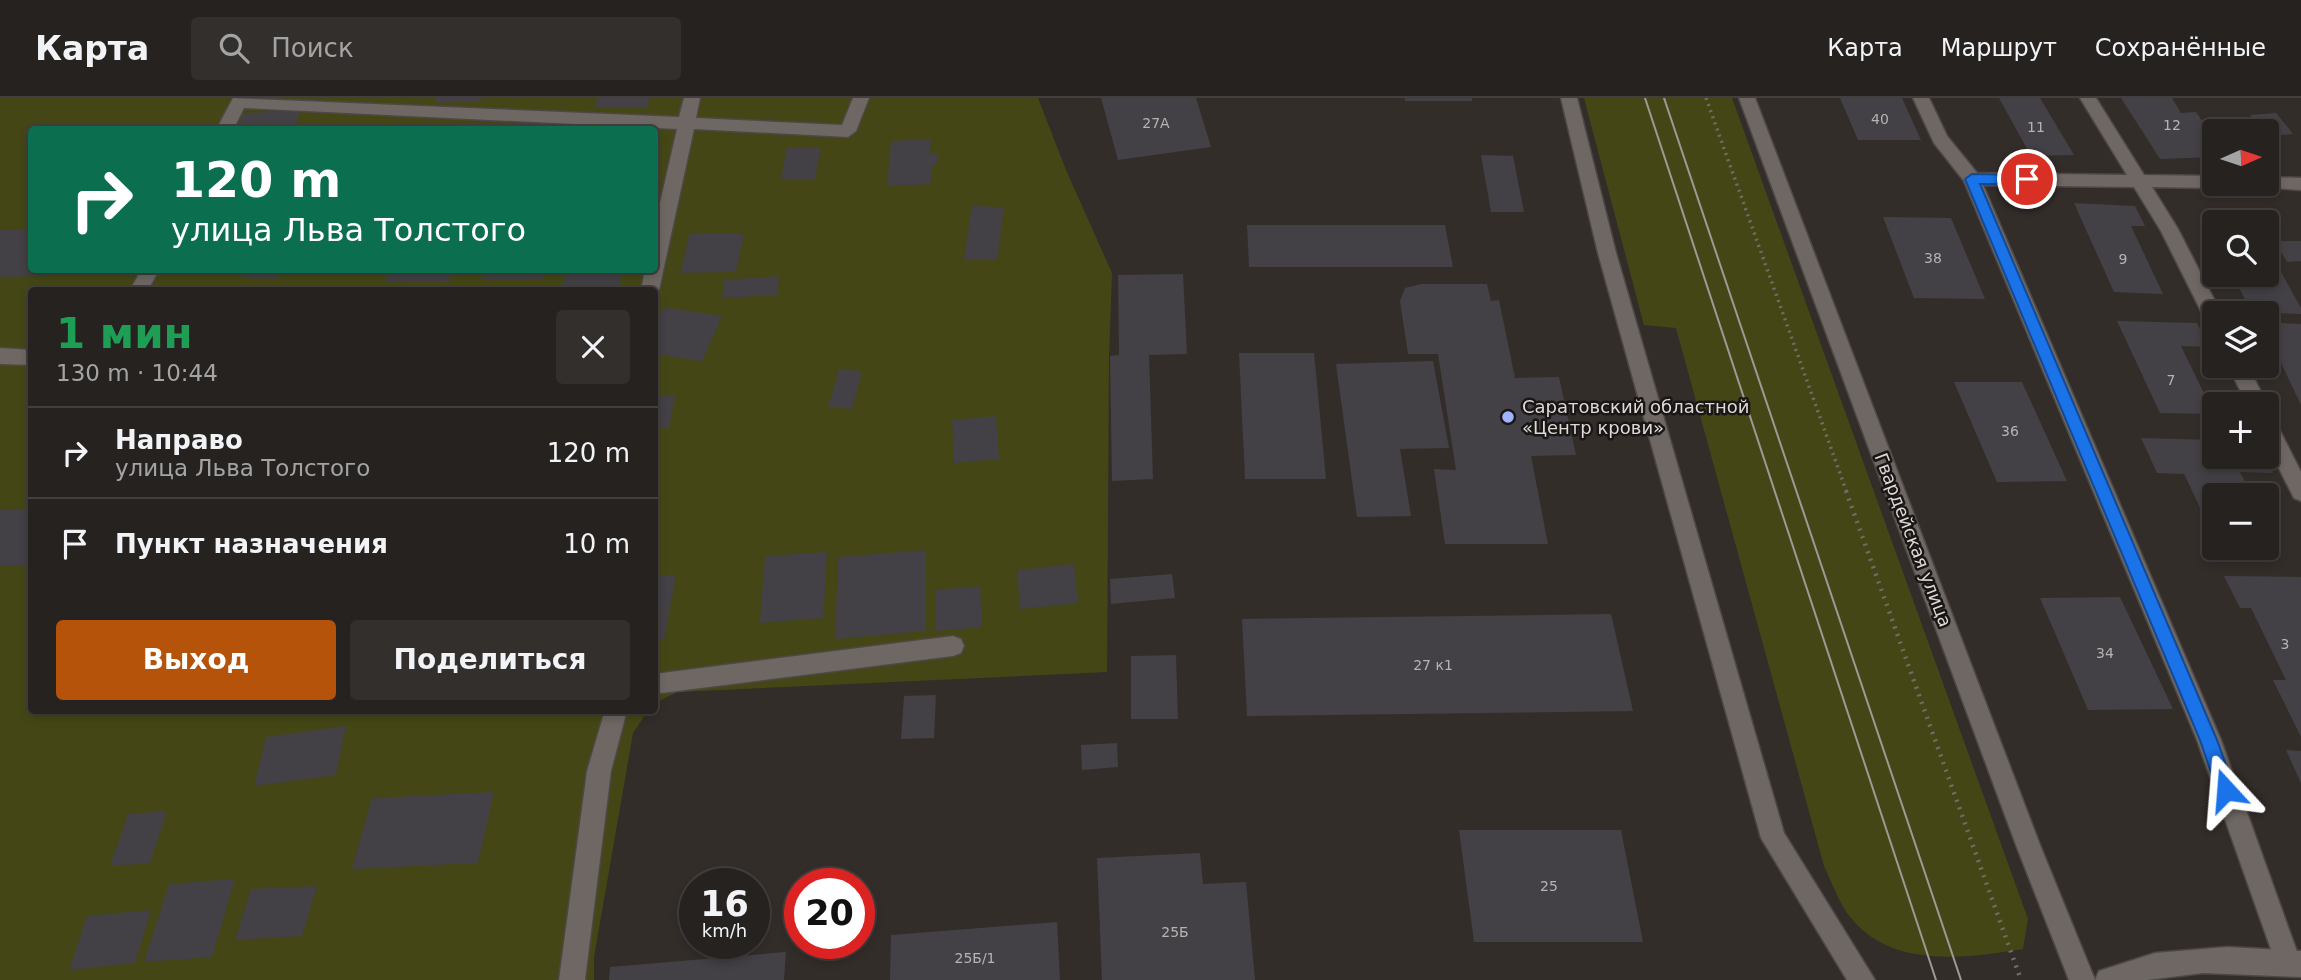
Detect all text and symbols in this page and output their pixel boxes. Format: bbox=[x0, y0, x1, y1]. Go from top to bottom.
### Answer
search box bbox=[191, 17, 681, 80]
text: Карта bbox=[35, 29, 149, 68]
icon: search bbox=[215, 29, 253, 67]
text: Поиск bbox=[271, 33, 354, 63]
text: Карта bbox=[1827, 34, 1903, 62]
text: Маршрут bbox=[1941, 34, 2057, 62]
text: Сохранённые bbox=[2095, 34, 2266, 62]
house number: 40 bbox=[1871, 111, 1889, 127]
house number: 27А bbox=[1142, 115, 1170, 131]
house number: 12 bbox=[2163, 117, 2181, 133]
house number: 11 bbox=[2027, 119, 2045, 135]
north arrow bbox=[2202, 119, 2278, 196]
map controls bbox=[2202, 119, 2279, 560]
pin bbox=[1997, 149, 2057, 209]
text: 120 m bbox=[171, 152, 341, 209]
icon: right bbox=[56, 154, 147, 245]
icon: arrive bbox=[2008, 160, 2046, 198]
button: search bbox=[2202, 210, 2279, 287]
text: улица Льва Толстого bbox=[171, 211, 526, 249]
house number: 38 bbox=[1924, 250, 1942, 266]
house number: 9 bbox=[2119, 251, 2127, 267]
button: layers bbox=[2202, 301, 2279, 378]
text: 1 мин bbox=[56, 309, 193, 358]
button: close bbox=[556, 310, 630, 384]
text: 130 m · 10:44 bbox=[56, 360, 218, 386]
house number: 7 bbox=[2167, 372, 2175, 388]
button: + bbox=[2202, 392, 2279, 469]
place label: Саратовский областной «Центр крови» bbox=[1522, 396, 1750, 438]
marker: Саратовский областной «Центр крови» bbox=[1500, 409, 1516, 425]
house number: 36 bbox=[2001, 423, 2019, 439]
text: Направо bbox=[115, 425, 243, 455]
icon: right bbox=[56, 434, 94, 472]
text: 120 m bbox=[547, 438, 630, 468]
street label: Гвардейская улица bbox=[1871, 450, 1956, 630]
text: улица Льва Толстого bbox=[115, 455, 370, 481]
button: − bbox=[2202, 483, 2279, 560]
icon: arrive bbox=[56, 525, 94, 563]
text: Пункт назначения bbox=[115, 529, 388, 559]
text: 10 m bbox=[563, 529, 630, 559]
button: Выход bbox=[56, 620, 336, 700]
button: Поделиться bbox=[350, 620, 630, 700]
house number: 3 bbox=[2281, 636, 2289, 652]
house number: 34 bbox=[2096, 645, 2114, 661]
house number: 27 к1 bbox=[1413, 657, 1453, 673]
position arrow bbox=[2189, 753, 2263, 827]
speed limit sign: 20 bbox=[784, 868, 875, 959]
house number: 25 bbox=[1540, 878, 1558, 894]
text: 16 bbox=[700, 884, 749, 924]
text: km/h bbox=[702, 920, 747, 941]
house number: 25Б bbox=[1161, 924, 1189, 940]
house number: 25Б/1 bbox=[954, 950, 996, 966]

